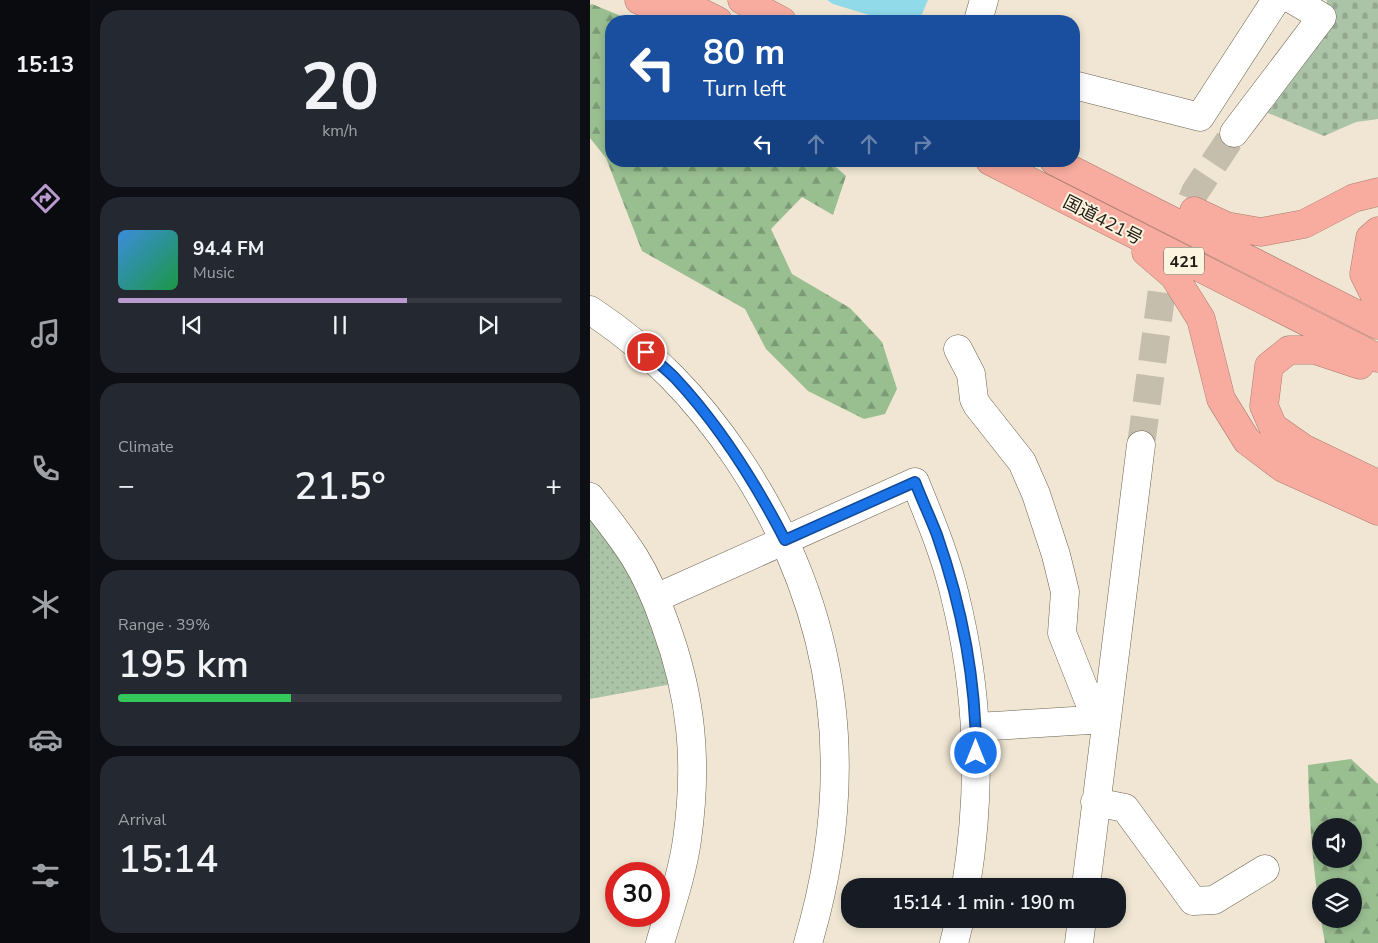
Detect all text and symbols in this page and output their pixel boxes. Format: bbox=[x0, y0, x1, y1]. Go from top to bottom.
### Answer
text: 80 m bbox=[703, 29, 785, 76]
icon: left bbox=[620, 35, 685, 100]
text: 20 bbox=[301, 43, 379, 132]
text: 15:13 bbox=[16, 50, 74, 80]
text: Turn left bbox=[703, 74, 786, 104]
text: km/h bbox=[322, 120, 358, 142]
icon: left bbox=[749, 130, 777, 158]
icon: ahead bbox=[802, 130, 830, 158]
icon: ahead bbox=[855, 130, 883, 158]
icon: right bbox=[908, 130, 936, 158]
icon: directions bbox=[28, 181, 63, 216]
street label: 国道421号 bbox=[1059, 190, 1147, 250]
text: 94.4 FM bbox=[193, 236, 264, 262]
road number: 421 bbox=[1164, 248, 1204, 274]
text: Music bbox=[193, 262, 234, 284]
icon: previous bbox=[178, 311, 206, 339]
icon: pause bbox=[326, 311, 354, 339]
icon: next bbox=[474, 311, 502, 339]
icon: music bbox=[28, 316, 63, 351]
pin bbox=[625, 331, 667, 373]
icon: arrive bbox=[632, 338, 660, 366]
text: Climate bbox=[118, 436, 173, 458]
icon: phone bbox=[28, 451, 63, 486]
text: 21.5° bbox=[294, 461, 386, 512]
text: − bbox=[118, 467, 135, 505]
text: + bbox=[545, 467, 562, 505]
icon: climate bbox=[28, 587, 63, 622]
text: Range · 39% bbox=[118, 614, 210, 636]
text: 195 km bbox=[118, 639, 249, 690]
icon: car bbox=[28, 722, 63, 757]
position arrow bbox=[949, 726, 1001, 778]
text: Arrival bbox=[118, 809, 166, 831]
map controls bbox=[1312, 818, 1362, 928]
button: sound bbox=[1312, 818, 1362, 868]
text: 15:14 bbox=[118, 834, 218, 885]
icon: filters bbox=[28, 858, 63, 893]
speed limit sign: 30 bbox=[605, 862, 670, 927]
button: layers bbox=[1312, 878, 1362, 928]
text: 15:14 · 1 min · 190 m bbox=[892, 890, 1075, 916]

